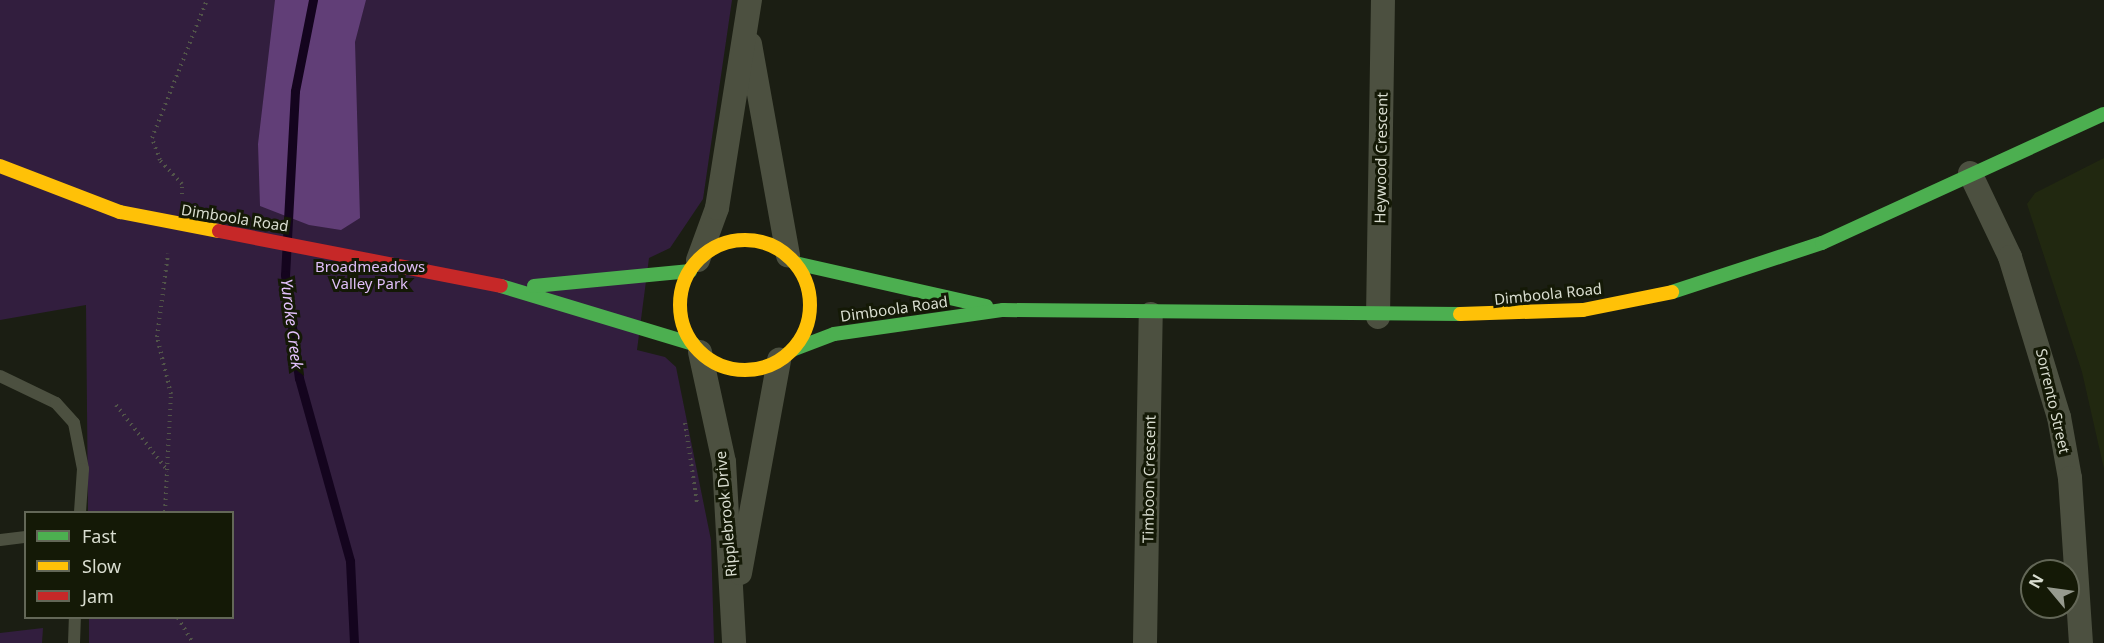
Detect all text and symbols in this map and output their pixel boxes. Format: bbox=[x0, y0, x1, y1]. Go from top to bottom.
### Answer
street label: Heywood Crescent bbox=[1371, 92, 1391, 224]
street label: Dimboola Road bbox=[180, 201, 290, 235]
park label: Broadmeadows Valley Park bbox=[315, 257, 425, 292]
water label: Yuroke Creek bbox=[277, 278, 307, 370]
street label: Dimboola Road bbox=[1493, 279, 1603, 309]
street label: Dimboola Road bbox=[839, 293, 949, 325]
street label: Sorrento Street bbox=[2032, 347, 2074, 455]
street label: Timboon Crescent bbox=[1139, 415, 1159, 543]
street label: Ripplebrook Drive bbox=[712, 450, 740, 578]
legend bbox=[24, 511, 234, 619]
text: Fast bbox=[82, 524, 117, 548]
text: Slow bbox=[82, 554, 121, 578]
north arrow bbox=[2020, 559, 2080, 619]
text: N bbox=[2023, 570, 2049, 592]
text: Jam bbox=[82, 584, 114, 608]

